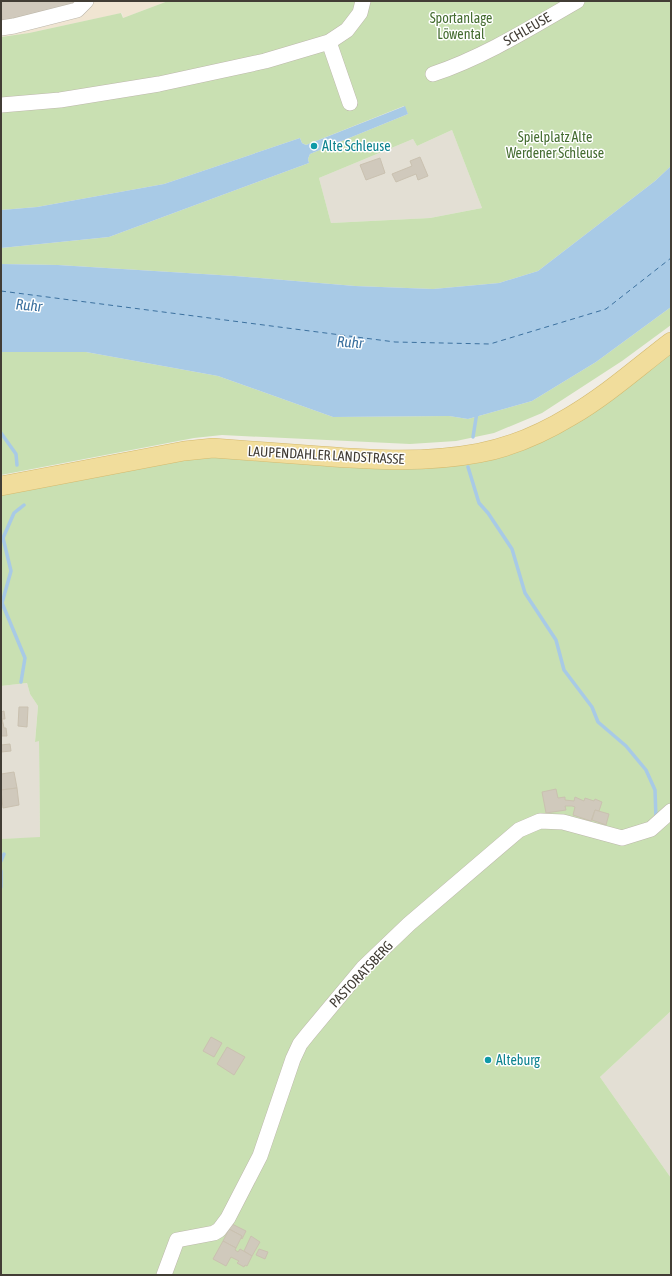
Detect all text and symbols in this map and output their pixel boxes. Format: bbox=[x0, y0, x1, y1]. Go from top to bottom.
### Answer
street label: SCHLEUSE bbox=[501, 9, 553, 49]
park label: Sportanlage Löwental bbox=[430, 10, 492, 42]
park label: Spielplatz Alte Werdener Schleuse bbox=[506, 129, 604, 161]
place label: Alte Schleuse bbox=[322, 138, 391, 154]
marker: Alte Schleuse bbox=[309, 141, 319, 151]
water label: Ruhr bbox=[15, 295, 43, 315]
water label: Ruhr bbox=[336, 333, 364, 351]
street label: LAUPENDAHLER LANDSTRASSE bbox=[247, 443, 405, 467]
street label: PASTORATSBERG bbox=[326, 937, 396, 1011]
place label: Alteburg bbox=[496, 1052, 540, 1068]
marker: Alteburg bbox=[483, 1055, 493, 1065]

